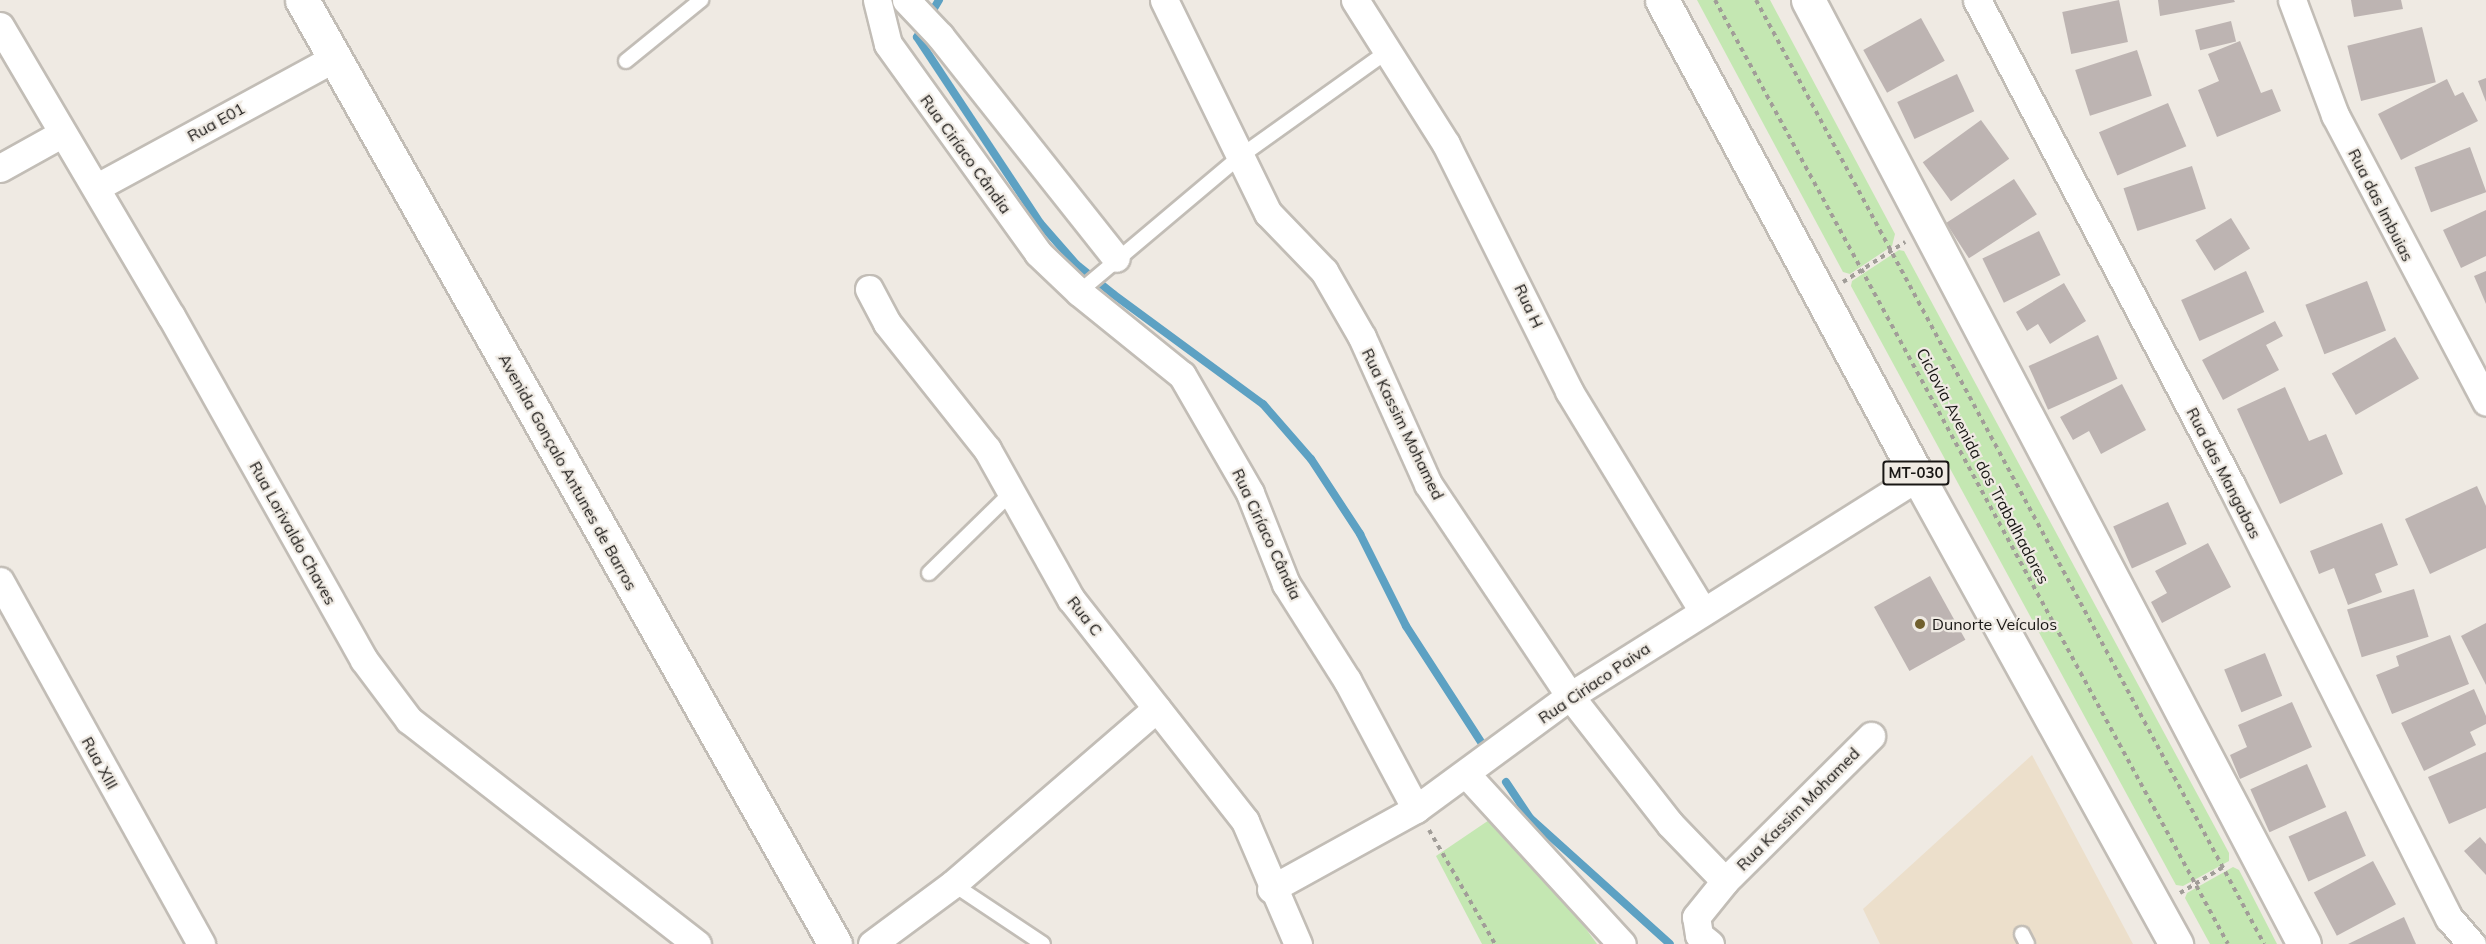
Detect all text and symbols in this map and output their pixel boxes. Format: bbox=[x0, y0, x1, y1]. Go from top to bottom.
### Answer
street label: Rua Ciríaco Cândia bbox=[916, 91, 1016, 217]
street label: Rua E01 bbox=[184, 98, 248, 146]
street label: Rua das Imbuias bbox=[2344, 146, 2418, 264]
street label: Rua H bbox=[1511, 281, 1547, 331]
street label: Rua Kassim Mohamed bbox=[1358, 345, 1448, 503]
street label: Ciclovia Avenida dos Trabalhadores bbox=[1912, 345, 2054, 587]
street label: Avenida Gonçalo Antunes de Barros bbox=[495, 350, 641, 594]
street label: Rua das Mangabas bbox=[2183, 404, 2265, 542]
street label: Rua Lorivaldo Chaves bbox=[246, 458, 340, 608]
road number: MT-030 bbox=[1882, 461, 1950, 485]
street label: Rua Ciríaco Cândia bbox=[1228, 466, 1306, 602]
street label: Rua C bbox=[1064, 592, 1106, 640]
place label: Dunorte Veículos bbox=[1932, 614, 2057, 634]
marker: Dunorte Veículos bbox=[1913, 617, 1927, 631]
street label: Rua Ciriaco Paiva bbox=[1535, 639, 1653, 727]
street label: Rua XIII bbox=[78, 733, 122, 793]
street label: Rua Kassim Mohamed bbox=[1733, 744, 1863, 874]

